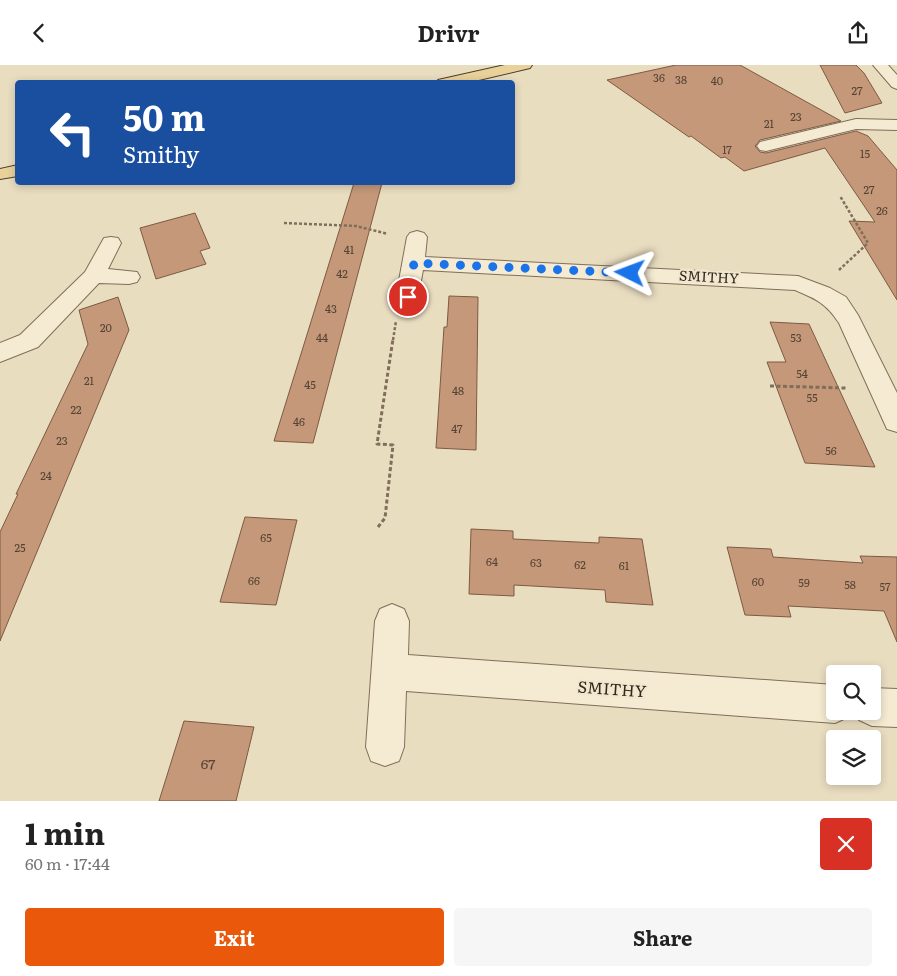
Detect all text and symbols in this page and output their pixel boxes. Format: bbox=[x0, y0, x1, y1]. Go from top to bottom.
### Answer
text: Drivr bbox=[417, 16, 480, 49]
icon: back bbox=[25, 19, 53, 47]
icon: share bbox=[844, 19, 872, 47]
house number: 36 bbox=[653, 69, 665, 85]
house number: 38 bbox=[675, 71, 687, 87]
house number: 40 bbox=[711, 72, 723, 88]
house number: 27 bbox=[851, 82, 863, 98]
text: 50 m bbox=[123, 90, 206, 142]
icon: left bbox=[40, 100, 105, 165]
house number: 23 bbox=[790, 108, 802, 124]
house number: 21 bbox=[764, 115, 775, 131]
text: Smithy bbox=[123, 137, 199, 170]
house number: 17 bbox=[722, 141, 732, 157]
house number: 15 bbox=[860, 145, 870, 161]
house number: 27 bbox=[863, 181, 875, 197]
house number: 26 bbox=[876, 202, 888, 218]
house number: 41 bbox=[344, 241, 355, 257]
position arrow bbox=[603, 246, 655, 298]
street label: SMITHY bbox=[679, 264, 740, 288]
house number: 42 bbox=[336, 265, 348, 281]
pin bbox=[387, 276, 429, 318]
icon: arrive bbox=[394, 283, 422, 311]
house number: 43 bbox=[325, 300, 337, 316]
house number: 20 bbox=[100, 319, 112, 335]
house number: 44 bbox=[316, 329, 328, 345]
house number: 53 bbox=[790, 329, 802, 345]
house number: 54 bbox=[796, 365, 808, 381]
house number: 21 bbox=[84, 372, 95, 388]
house number: 45 bbox=[304, 376, 316, 392]
house number: 48 bbox=[452, 382, 464, 398]
house number: 55 bbox=[806, 389, 818, 405]
house number: 22 bbox=[70, 401, 82, 417]
house number: 46 bbox=[293, 413, 305, 429]
house number: 47 bbox=[451, 420, 463, 436]
house number: 23 bbox=[56, 432, 68, 448]
house number: 56 bbox=[825, 442, 837, 458]
house number: 24 bbox=[40, 467, 52, 483]
house number: 65 bbox=[260, 529, 272, 545]
house number: 25 bbox=[14, 539, 26, 555]
house number: 64 bbox=[486, 553, 498, 569]
house number: 63 bbox=[530, 554, 542, 570]
house number: 62 bbox=[574, 556, 586, 572]
house number: 61 bbox=[619, 557, 630, 573]
house number: 66 bbox=[248, 572, 260, 588]
house number: 60 bbox=[752, 573, 764, 589]
house number: 59 bbox=[798, 574, 810, 590]
house number: 58 bbox=[844, 576, 856, 592]
house number: 57 bbox=[879, 578, 891, 594]
map controls bbox=[826, 665, 881, 785]
button: search bbox=[826, 665, 881, 720]
street label: SMITHY bbox=[577, 674, 648, 702]
button: layers bbox=[826, 730, 881, 785]
house number: 67 bbox=[201, 753, 215, 773]
text: 1 min bbox=[25, 810, 105, 854]
button: close bbox=[820, 818, 872, 870]
text: 60 m · 17:44 bbox=[25, 851, 110, 875]
button: Exit bbox=[25, 908, 444, 966]
button: Share bbox=[454, 908, 872, 966]

